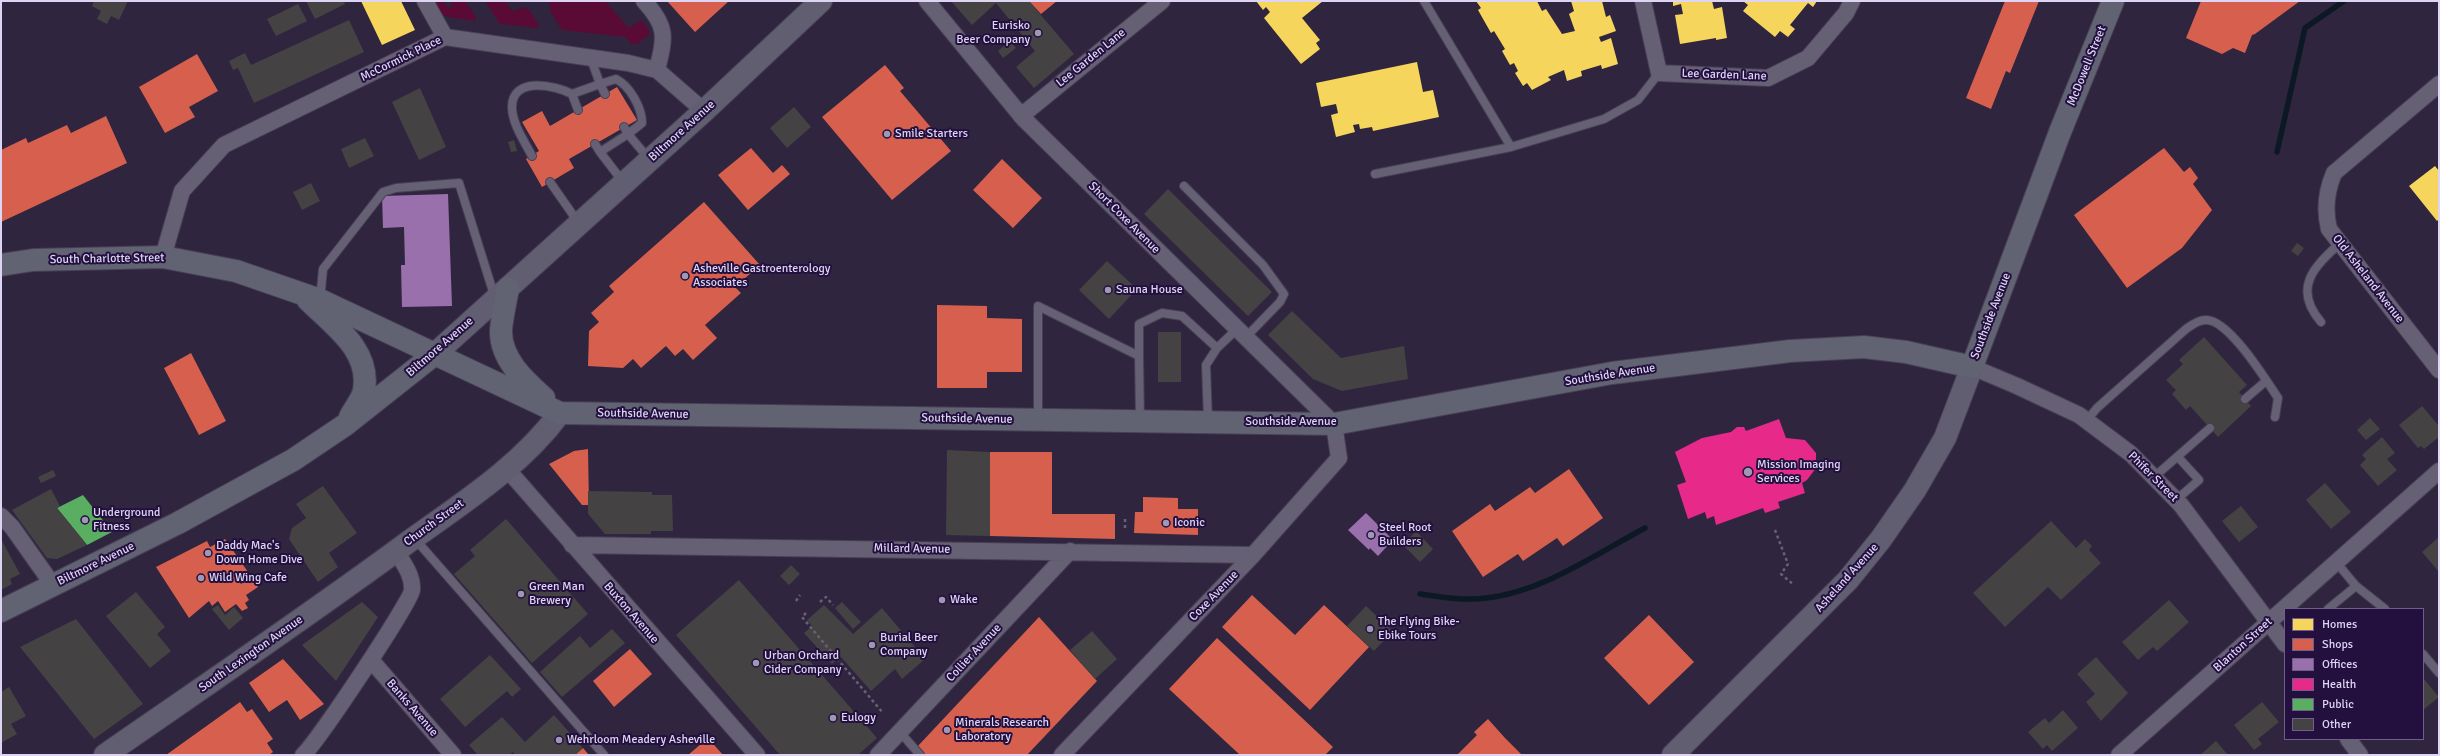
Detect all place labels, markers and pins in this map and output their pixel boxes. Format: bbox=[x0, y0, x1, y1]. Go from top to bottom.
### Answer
place label: Eurisko Beer Company bbox=[956, 19, 1030, 47]
marker: Eurisko Beer Company bbox=[1033, 28, 1043, 38]
place label: Smile Starters bbox=[895, 127, 968, 141]
marker: Smile Starters bbox=[882, 129, 892, 139]
place label: Asheville Gastroenterology Associates bbox=[693, 262, 830, 290]
marker: Asheville Gastroenterology Associates bbox=[680, 271, 690, 281]
place label: Sauna House bbox=[1116, 283, 1183, 297]
marker: Sauna House bbox=[1103, 285, 1113, 295]
place label: Mission Imaging Services bbox=[1757, 458, 1841, 486]
marker: Mission Imaging Services bbox=[1742, 466, 1754, 478]
place label: Underground Fitness bbox=[93, 506, 160, 534]
marker: Underground Fitness bbox=[80, 515, 90, 525]
place label: Iconic bbox=[1174, 516, 1205, 530]
marker: Iconic bbox=[1161, 518, 1171, 528]
place label: Steel Root Builders bbox=[1379, 521, 1432, 549]
marker: Steel Root Builders bbox=[1366, 530, 1376, 540]
place label: Daddy Mac's Down Home Dive bbox=[216, 539, 303, 567]
marker: Daddy Mac's Down Home Dive bbox=[203, 548, 213, 558]
place label: Wild Wing Cafe bbox=[209, 571, 287, 585]
marker: Wild Wing Cafe bbox=[196, 573, 206, 583]
place label: Green Man Brewery bbox=[529, 580, 584, 608]
marker: Green Man Brewery bbox=[516, 589, 526, 599]
place label: Wake bbox=[950, 593, 978, 607]
marker: Wake bbox=[937, 595, 947, 605]
place label: The Flying Bike- Ebike Tours bbox=[1378, 615, 1460, 643]
marker: The Flying Bike- Ebike Tours bbox=[1365, 624, 1375, 634]
place label: Burial Beer Company bbox=[880, 631, 938, 659]
marker: Burial Beer Company bbox=[867, 640, 877, 650]
place label: Urban Orchard Cider Company bbox=[764, 649, 841, 677]
marker: Urban Orchard Cider Company bbox=[751, 658, 761, 668]
place label: Eulogy bbox=[841, 711, 876, 725]
marker: Eulogy bbox=[828, 713, 838, 723]
place label: Minerals Research Laboratory bbox=[955, 716, 1049, 744]
marker: Minerals Research Laboratory bbox=[942, 725, 952, 735]
place label: Wehrloom Meadery Asheville bbox=[567, 733, 715, 747]
marker: Wehrloom Meadery Asheville bbox=[554, 735, 564, 745]

